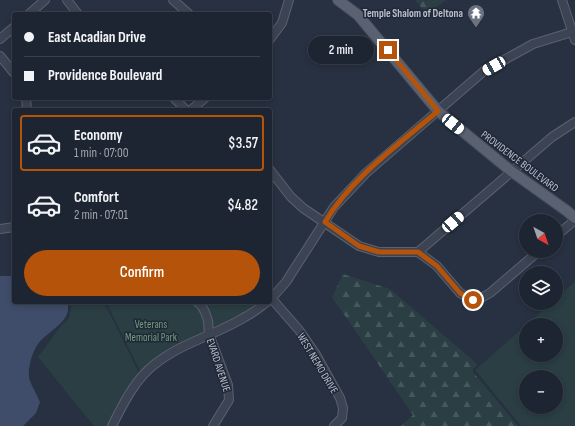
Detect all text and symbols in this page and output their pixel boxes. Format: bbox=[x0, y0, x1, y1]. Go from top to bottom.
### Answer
temple icon: Temple Shalom of Deltona bbox=[466, 3, 486, 28]
place label: Temple Shalom of Deltona bbox=[363, 7, 463, 20]
text: East Acadian Drive bbox=[48, 28, 146, 47]
callout: 2 min bbox=[308, 36, 374, 64]
route end bbox=[379, 41, 397, 59]
text: 2 min bbox=[329, 42, 353, 58]
car bbox=[481, 55, 507, 77]
text: Providence Boulevard bbox=[48, 66, 162, 85]
car bbox=[440, 112, 466, 136]
icon: car bbox=[26, 125, 62, 161]
text: Economy bbox=[74, 126, 123, 145]
street label: PROVIDENCE BOULEVARD bbox=[478, 128, 561, 195]
text: $3.57 bbox=[228, 134, 258, 153]
text: 1 min · 07:00 bbox=[74, 145, 129, 161]
icon: car bbox=[26, 187, 62, 223]
text: Comfort bbox=[74, 188, 119, 207]
text: $4.82 bbox=[227, 196, 258, 215]
text: 2 min · 07:01 bbox=[74, 207, 128, 223]
car bbox=[440, 210, 466, 234]
north arrow bbox=[519, 214, 563, 258]
map controls bbox=[519, 214, 563, 414]
button: Confirm bbox=[24, 250, 260, 296]
button: layers bbox=[519, 266, 563, 310]
route start bbox=[464, 291, 482, 309]
park label: Veterans Memorial Park bbox=[125, 318, 178, 344]
button: + bbox=[519, 318, 563, 362]
street label: WEST NEMO DRIVE bbox=[294, 331, 341, 396]
street label: EVARD AVENUE bbox=[204, 337, 233, 394]
button: − bbox=[519, 370, 563, 414]

